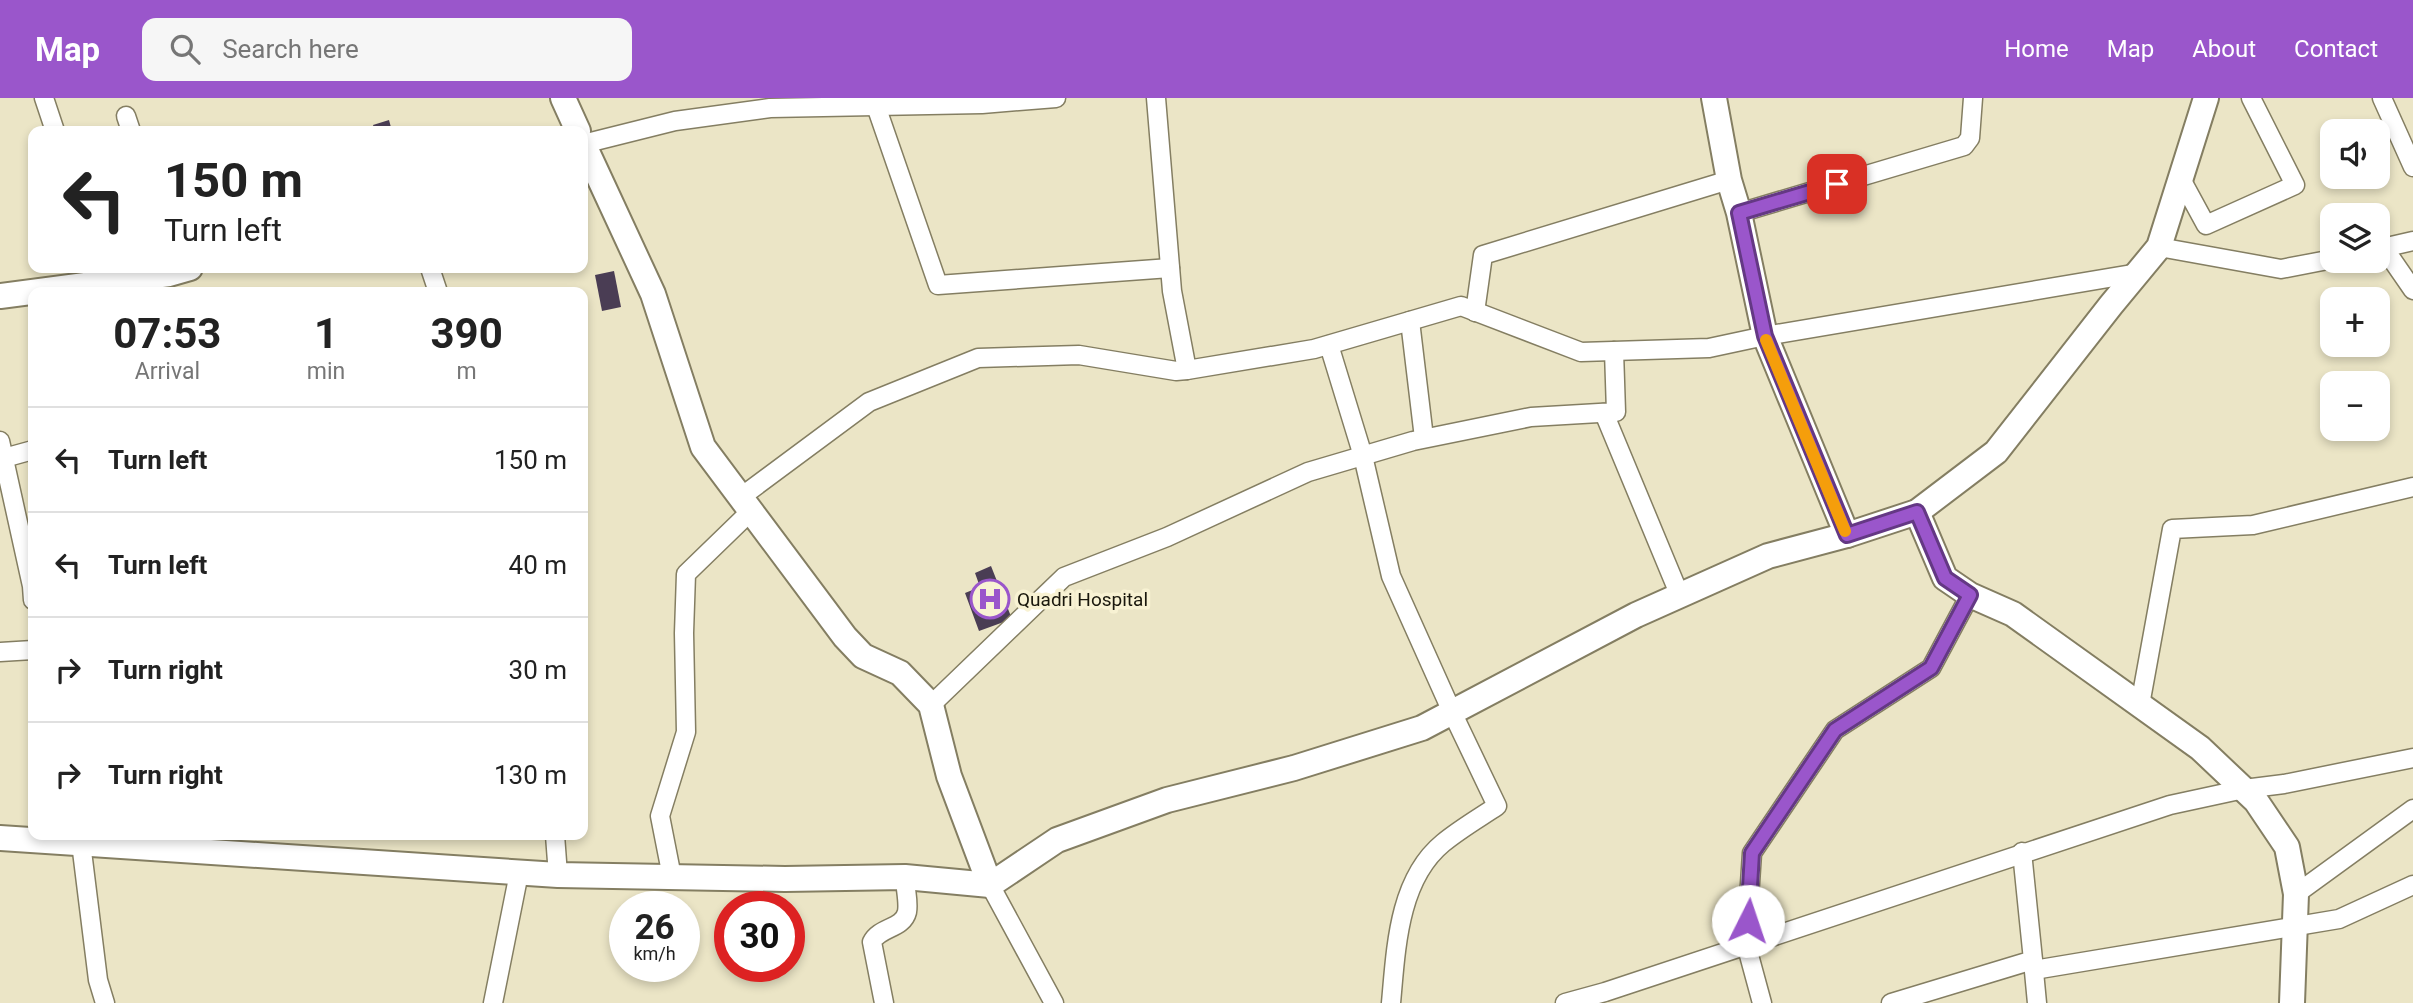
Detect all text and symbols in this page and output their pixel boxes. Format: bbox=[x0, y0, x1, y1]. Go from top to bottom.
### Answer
search box bbox=[142, 18, 632, 81]
text: Map bbox=[35, 30, 100, 69]
icon: search bbox=[166, 30, 204, 68]
text: Search here bbox=[222, 34, 359, 64]
text: Home bbox=[2004, 35, 2069, 63]
text: Map bbox=[2107, 35, 2154, 63]
text: About bbox=[2192, 35, 2256, 63]
text: Contact bbox=[2294, 35, 2378, 63]
map controls bbox=[2320, 119, 2390, 441]
button: sound bbox=[2320, 119, 2390, 189]
text: 150 m bbox=[164, 152, 303, 209]
icon: left bbox=[49, 154, 140, 245]
pin bbox=[1807, 154, 1867, 214]
icon: arrive bbox=[1818, 165, 1856, 203]
button: layers bbox=[2320, 203, 2390, 273]
text: Turn left bbox=[164, 211, 282, 249]
button: + bbox=[2320, 287, 2390, 357]
text: 07:53 bbox=[113, 309, 221, 358]
text: 1 bbox=[314, 309, 338, 358]
text: 390 bbox=[430, 309, 503, 358]
text: Arrival bbox=[135, 358, 200, 385]
text: min bbox=[307, 358, 345, 385]
text: m bbox=[457, 358, 477, 385]
button: − bbox=[2320, 371, 2390, 441]
icon: left bbox=[49, 441, 87, 479]
text: Turn left bbox=[108, 445, 207, 475]
text: 150 m bbox=[494, 445, 567, 475]
icon: left bbox=[49, 546, 87, 584]
text: Turn left bbox=[108, 550, 207, 580]
text: 40 m bbox=[509, 550, 567, 580]
hospital icon: Quadri Hospital bbox=[969, 578, 1011, 620]
place label: Quadri Hospital bbox=[1017, 588, 1148, 611]
icon: right bbox=[49, 651, 87, 689]
text: Turn right bbox=[108, 655, 223, 685]
text: 30 m bbox=[509, 655, 567, 685]
icon: right bbox=[49, 756, 87, 794]
text: Turn right bbox=[108, 760, 223, 790]
text: 130 m bbox=[494, 760, 567, 790]
position arrow bbox=[1711, 884, 1785, 958]
speed limit sign: 30 bbox=[714, 891, 805, 982]
text: 26 bbox=[634, 907, 675, 948]
text: km/h bbox=[633, 943, 676, 964]

